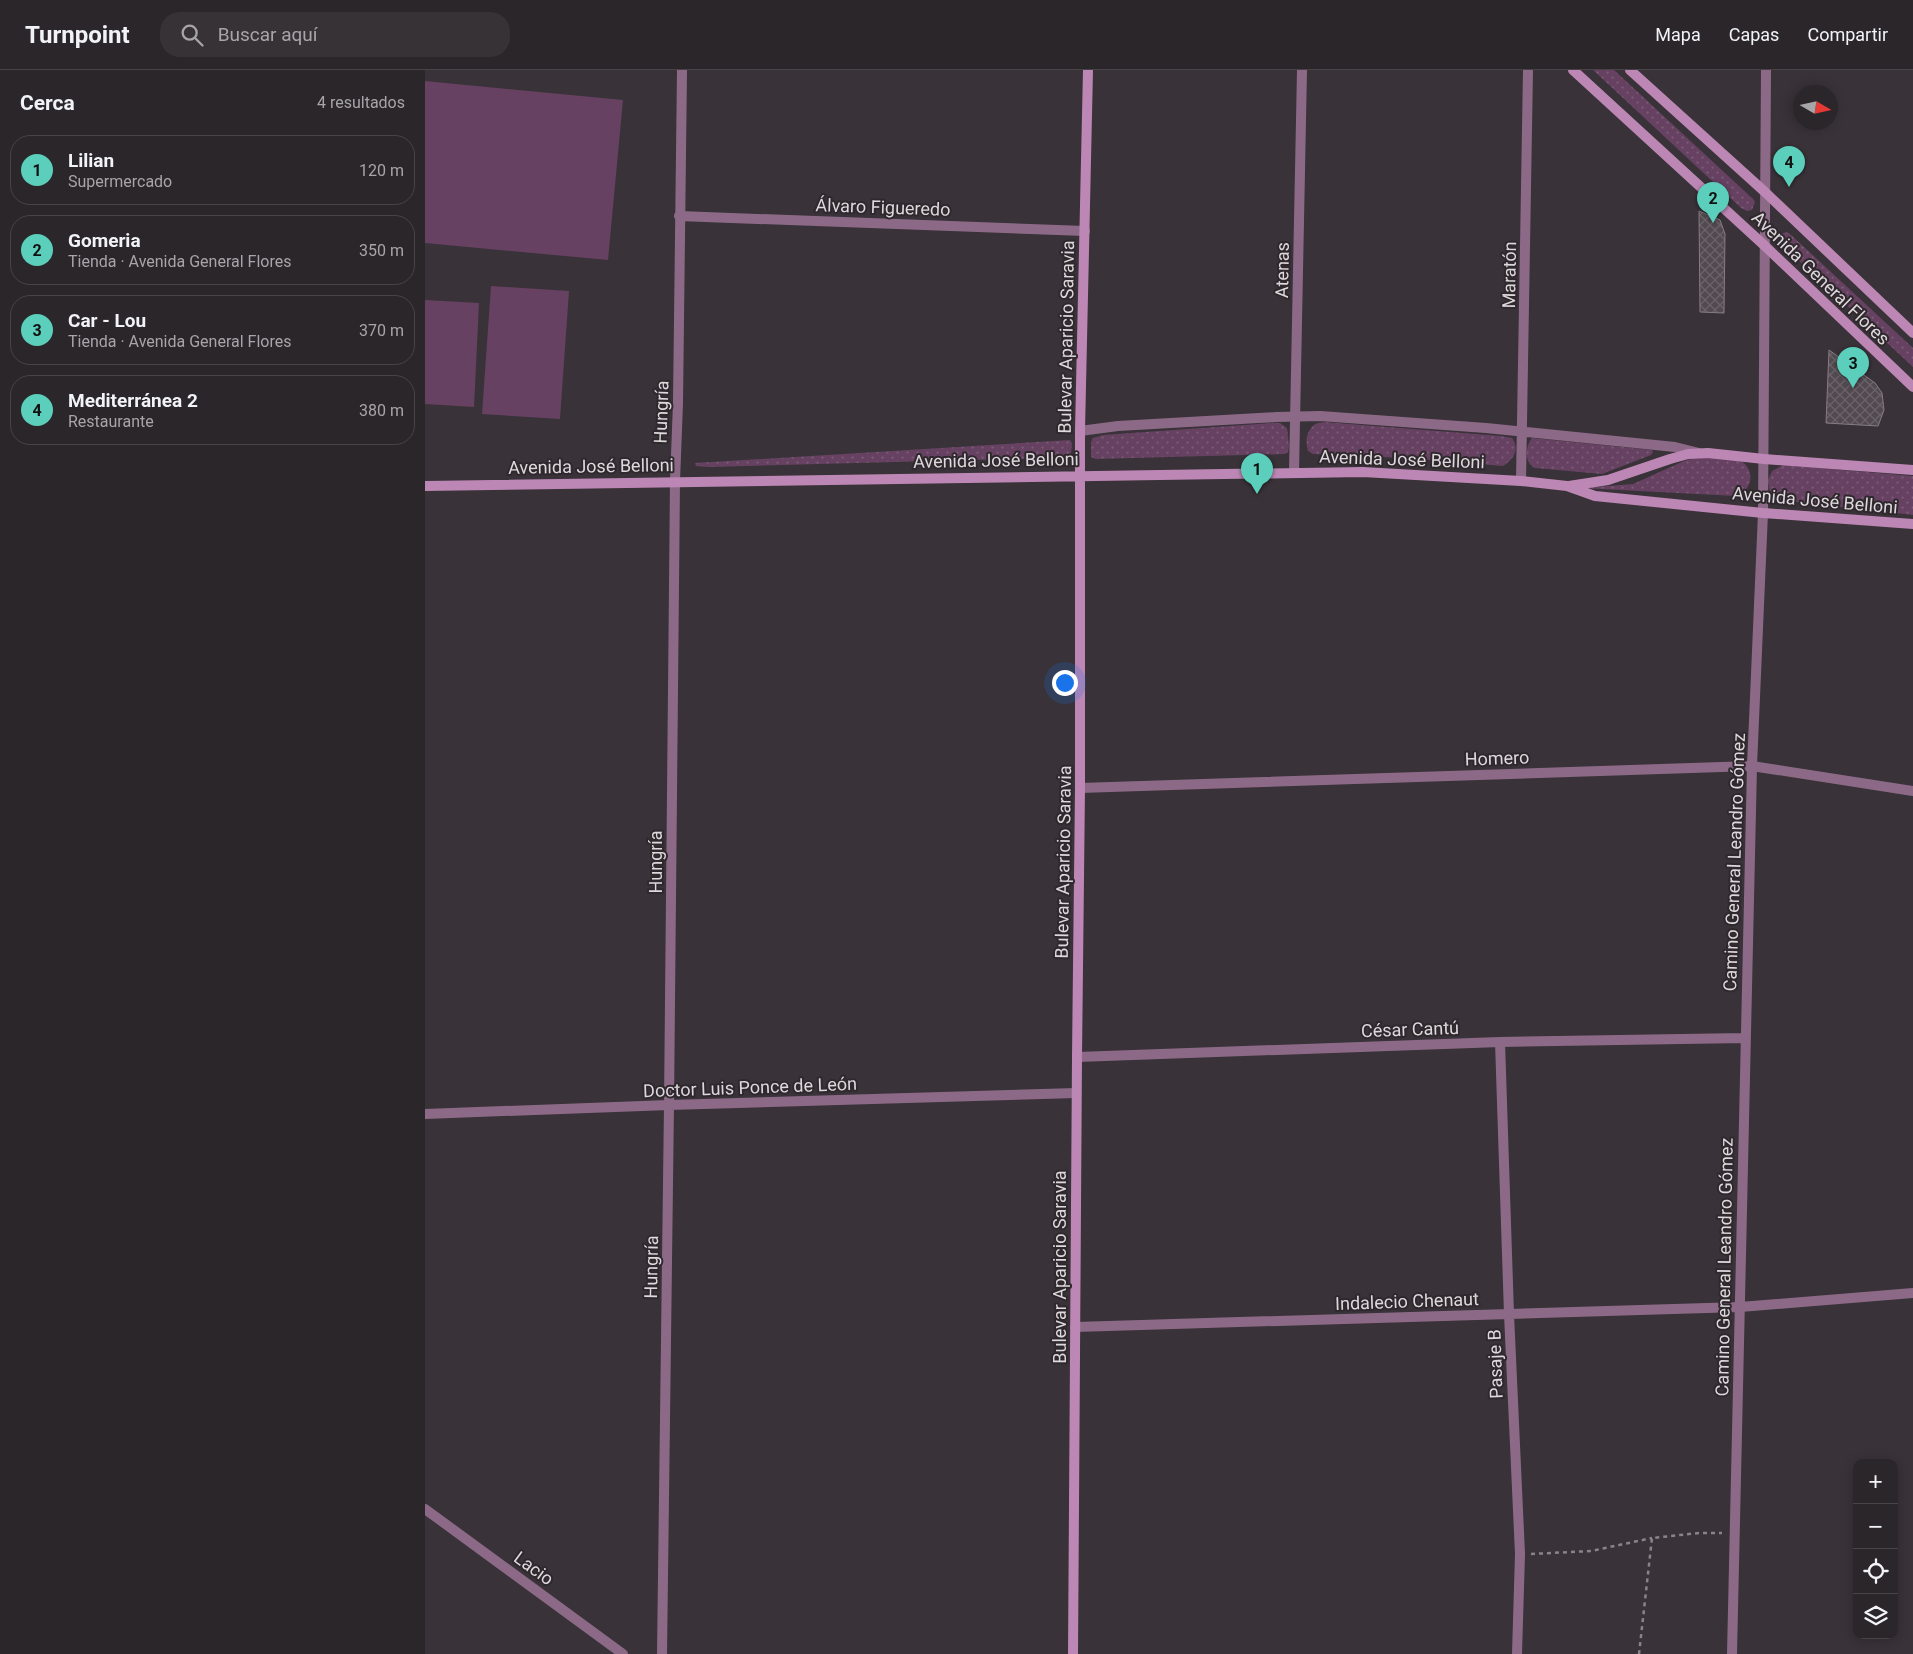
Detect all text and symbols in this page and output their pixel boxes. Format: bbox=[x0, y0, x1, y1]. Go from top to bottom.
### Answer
search box bbox=[160, 12, 510, 57]
text: Turnpoint bbox=[25, 21, 130, 49]
icon: search bbox=[178, 21, 206, 49]
text: Buscar aquí bbox=[218, 23, 318, 46]
text: Mapa bbox=[1655, 24, 1701, 45]
text: Capas bbox=[1729, 24, 1779, 45]
text: Compartir bbox=[1807, 24, 1888, 45]
north arrow bbox=[1793, 85, 1838, 130]
text: Cerca bbox=[20, 91, 75, 115]
text: 4 resultados bbox=[317, 93, 405, 112]
pin: 4 bbox=[1773, 146, 1805, 187]
text: Lilian bbox=[68, 149, 114, 172]
text: 1 bbox=[32, 161, 42, 180]
text: 120 m bbox=[359, 161, 404, 180]
text: Supermercado bbox=[68, 172, 172, 191]
pin: 2 bbox=[1697, 182, 1729, 223]
street label: Álvaro Figueredo bbox=[815, 194, 951, 220]
street label: Avenida General Flores bbox=[1748, 207, 1894, 349]
text: Gomeria bbox=[68, 229, 141, 252]
street label: Bulevar Aparicio Saravia bbox=[1054, 240, 1078, 434]
text: 2 bbox=[32, 241, 42, 260]
text: 350 m bbox=[359, 241, 404, 260]
street label: Maratón bbox=[1498, 241, 1520, 309]
street label: Atenas bbox=[1271, 242, 1293, 298]
text: Tienda · Avenida General Flores bbox=[68, 252, 291, 271]
text: Car - Lou bbox=[68, 309, 146, 332]
text: 3 bbox=[32, 321, 42, 340]
text: 370 m bbox=[359, 321, 404, 340]
text: Tienda · Avenida General Flores bbox=[68, 332, 291, 351]
pin: 3 bbox=[1837, 347, 1869, 388]
street label: Hungría bbox=[649, 380, 673, 444]
text: Mediterránea 2 bbox=[68, 389, 198, 412]
text: 4 bbox=[32, 401, 42, 420]
text: 380 m bbox=[359, 401, 404, 420]
text: Restaurante bbox=[68, 412, 154, 431]
street label: Avenida José Belloni bbox=[1319, 446, 1485, 472]
street label: Avenida José Belloni bbox=[913, 448, 1079, 472]
pin: 1 bbox=[1241, 453, 1273, 494]
street label: Avenida José Belloni bbox=[508, 454, 674, 478]
street label: Avenida José Belloni bbox=[1732, 482, 1898, 518]
your location bbox=[1052, 670, 1078, 696]
street label: Camino General Leandro Gómez bbox=[1719, 732, 1749, 992]
street label: Homero bbox=[1464, 746, 1530, 770]
street label: Bulevar Aparicio Saravia bbox=[1051, 765, 1075, 959]
street label: Hungría bbox=[645, 830, 666, 894]
street label: César Cantú bbox=[1361, 1017, 1459, 1041]
street label: Doctor Luis Ponce de León bbox=[643, 1073, 857, 1101]
street label: Camino General Leandro Gómez bbox=[1711, 1137, 1737, 1396]
street label: Bulevar Aparicio Saravia bbox=[1049, 1170, 1070, 1364]
street label: Hungría bbox=[640, 1235, 662, 1299]
street label: Indalecio Chenaut bbox=[1335, 1288, 1479, 1314]
street label: Pasaje B bbox=[1483, 1329, 1507, 1399]
map controls bbox=[1853, 1459, 1898, 1639]
button: + bbox=[1853, 1459, 1898, 1504]
button: − bbox=[1853, 1504, 1898, 1549]
street label: Lacio bbox=[510, 1547, 558, 1589]
button: locate bbox=[1853, 1549, 1898, 1594]
button: layers bbox=[1853, 1594, 1898, 1639]

